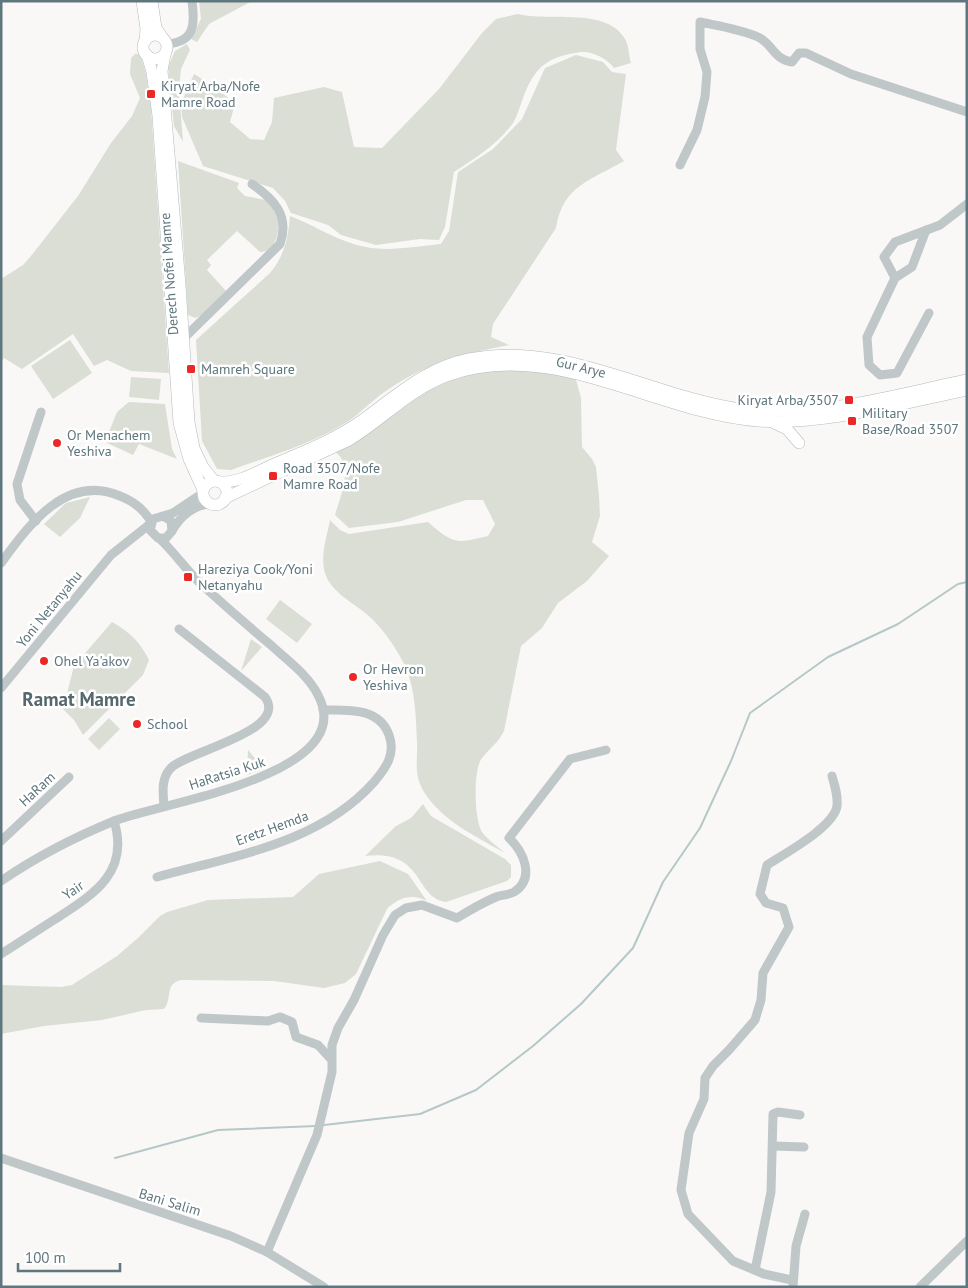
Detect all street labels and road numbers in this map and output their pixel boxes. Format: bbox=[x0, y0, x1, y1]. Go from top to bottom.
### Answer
street label: Derech Nofei Mamre bbox=[156, 212, 182, 336]
street label: Gur Arye bbox=[554, 352, 608, 382]
street label: Yoni Netanyahu bbox=[12, 567, 86, 651]
street label: HaRatsia Kuk bbox=[187, 752, 268, 794]
street label: HaRam bbox=[15, 768, 59, 810]
street label: Eretz Hemda bbox=[233, 807, 311, 849]
street label: Yair bbox=[59, 876, 87, 904]
street label: Bani Salim bbox=[137, 1184, 203, 1220]

